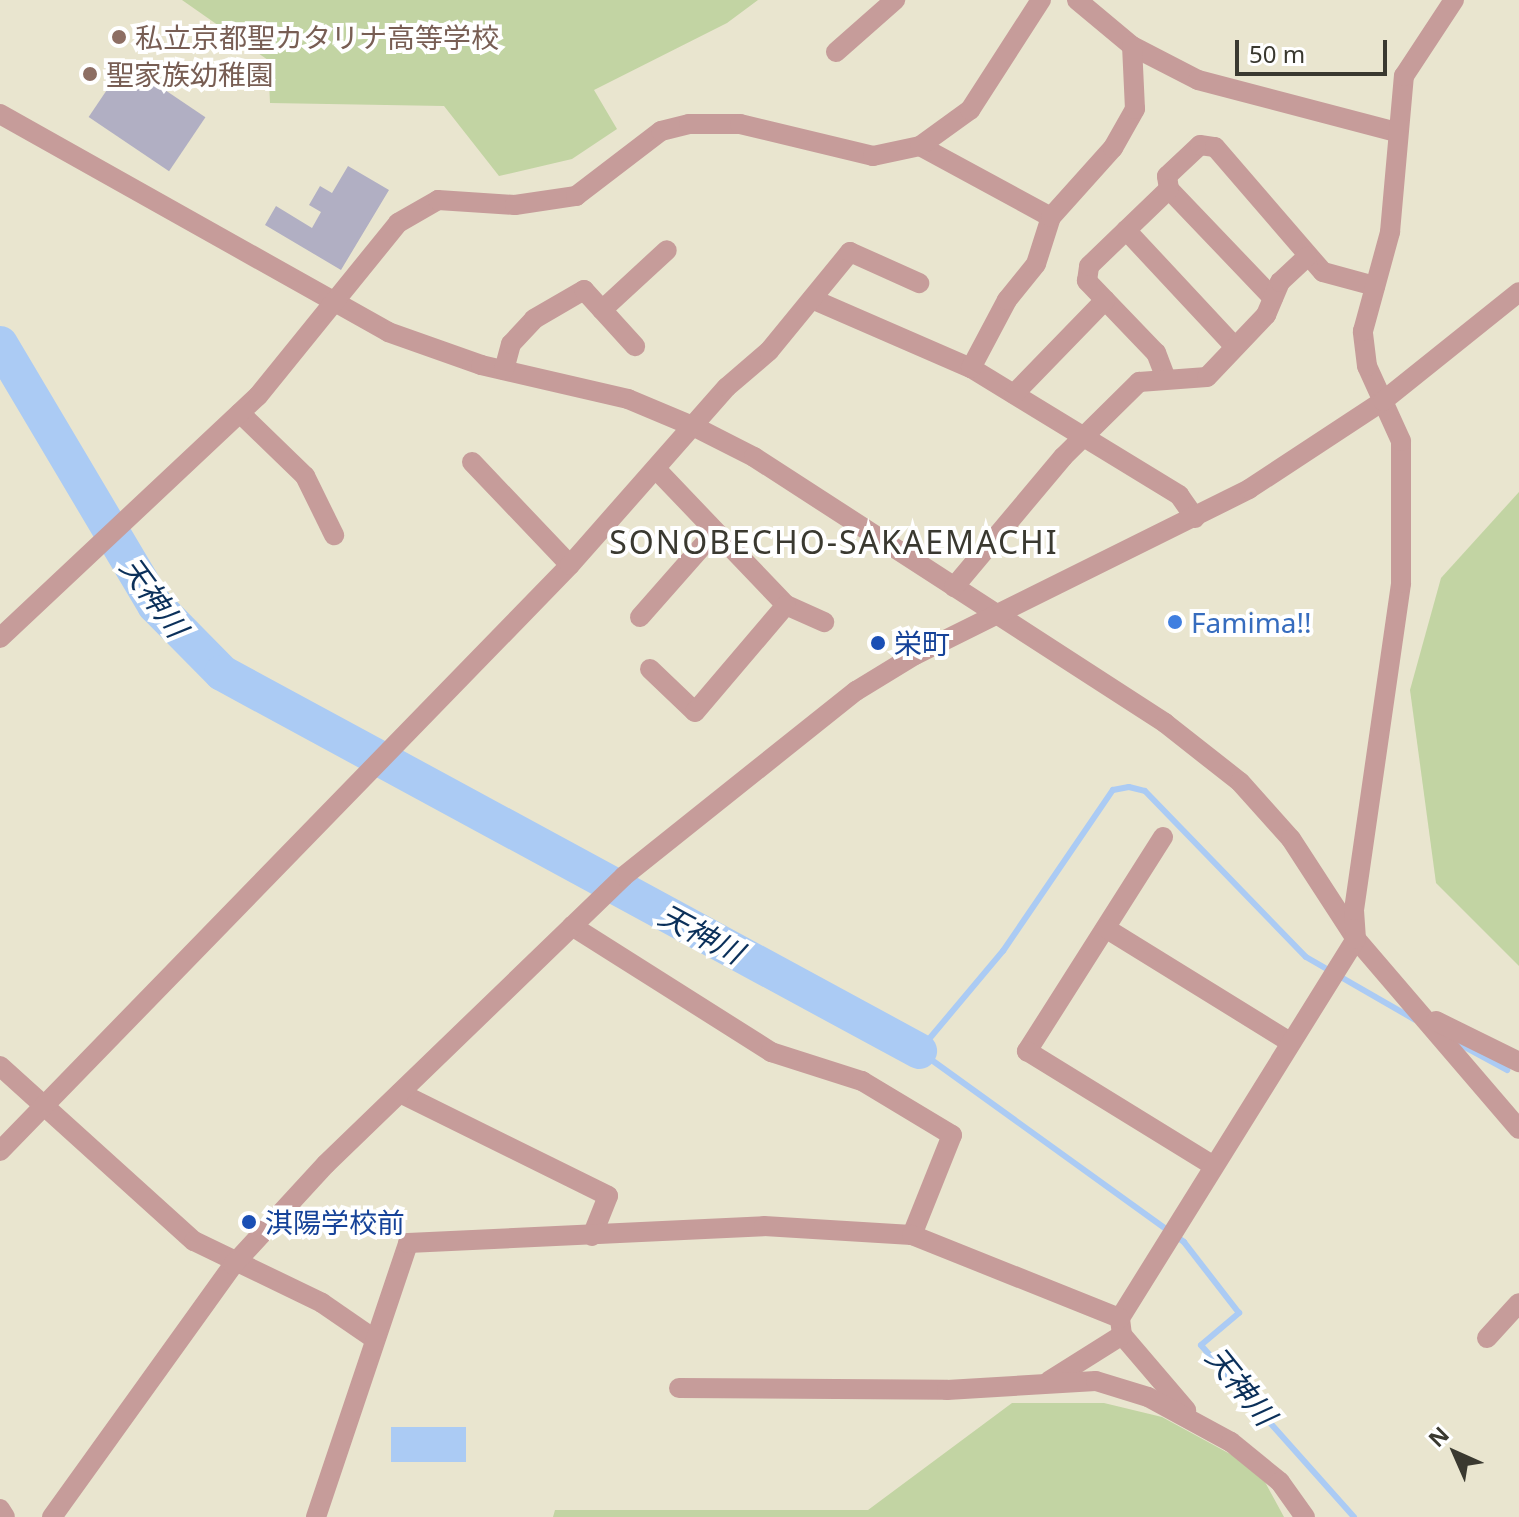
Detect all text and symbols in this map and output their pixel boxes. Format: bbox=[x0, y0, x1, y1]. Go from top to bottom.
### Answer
place label: 私立京都聖カタリナ高等学校 bbox=[135, 20, 499, 54]
scale bar bbox=[1239, 24, 1391, 74]
marker: 私立京都聖カタリナ高等学校 bbox=[110, 28, 128, 46]
text: 50 m bbox=[1249, 37, 1305, 70]
place label: 聖家族幼稚園 bbox=[106, 57, 274, 91]
marker: 聖家族幼稚園 bbox=[81, 65, 99, 83]
district label: SONOBECHO-SAKAEMACHI bbox=[609, 523, 1059, 561]
water label: 天神川 bbox=[113, 550, 195, 644]
place label: Famima!! bbox=[1191, 605, 1312, 639]
marker: Famima!! bbox=[1166, 613, 1184, 631]
place label: 栄町 bbox=[894, 626, 950, 660]
marker: 栄町 bbox=[869, 634, 887, 652]
water label: 天神川 bbox=[653, 897, 749, 971]
place label: 淇陽学校前 bbox=[265, 1205, 405, 1239]
marker: 淇陽学校前 bbox=[240, 1213, 258, 1231]
water label: 天神川 bbox=[1199, 1340, 1283, 1432]
north arrow bbox=[1415, 1413, 1495, 1493]
text: N bbox=[1421, 1419, 1455, 1453]

